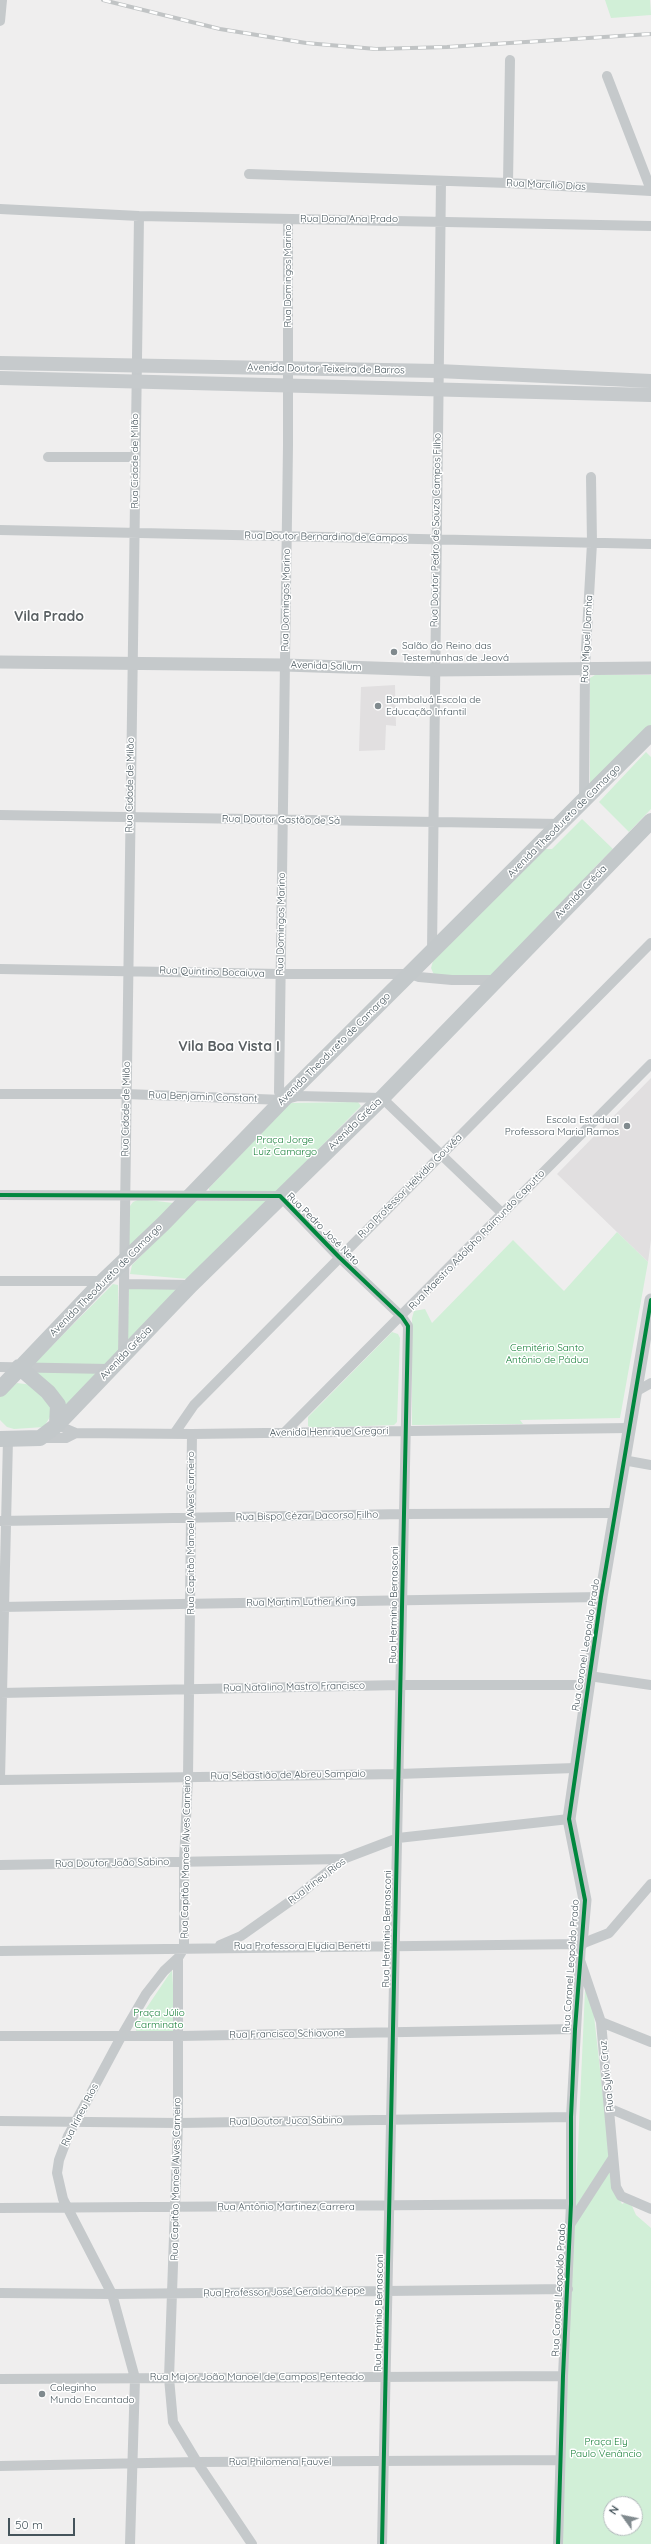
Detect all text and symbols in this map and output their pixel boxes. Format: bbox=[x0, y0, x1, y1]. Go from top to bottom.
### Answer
street label: Rua Marcílio Dias bbox=[506, 177, 586, 193]
street label: Rua Dona Ana Prado bbox=[300, 213, 398, 225]
street label: Rua Domingos Marino bbox=[282, 224, 294, 328]
street label: Avenida Doutor Teixeira de Barros bbox=[247, 362, 405, 376]
street label: Rua Cidade de Milão bbox=[129, 413, 141, 509]
street label: Rua Doutor Pedro de Souza Campos Filho bbox=[428, 433, 444, 627]
street label: Rua Doutor Bernardino de Campos bbox=[244, 530, 408, 544]
street label: Rua Domingos Marino bbox=[279, 548, 293, 652]
street label: Rua Miguel Damha bbox=[579, 595, 595, 683]
district label: Vila Prado bbox=[14, 609, 84, 625]
place label: Salão do Reino das Testemunhas de Jeová bbox=[402, 640, 509, 664]
marker: Salão do Reino das Testemunhas de Jeová bbox=[389, 647, 399, 657]
street label: Avenida Sallum bbox=[290, 659, 362, 673]
place label: Bambaluá Escola de Educação Infantil bbox=[386, 694, 481, 718]
marker: Bambaluá Escola de Educação Infantil bbox=[373, 701, 383, 711]
street label: Rua Cidade de Milão bbox=[123, 737, 137, 833]
street label: Avenida Theodureto de Camargo bbox=[505, 762, 623, 880]
street label: Rua Doutor Gastão de Sá bbox=[222, 813, 340, 827]
street label: Avenida Grécia bbox=[553, 863, 609, 921]
street label: Rua Domingos Marino bbox=[274, 872, 288, 976]
street label: Rua Quintino Bocaiuva bbox=[159, 964, 265, 980]
street label: Avenida Theodureto de Camargo bbox=[275, 990, 393, 1108]
district label: Vila Boa Vista I bbox=[178, 1039, 280, 1055]
street label: Rua Cidade de Milão bbox=[119, 1061, 133, 1157]
street label: Rua Benjamin Constant bbox=[148, 1089, 258, 1105]
street label: Avenida Grécia bbox=[326, 1096, 384, 1152]
place label: Escola Estadual Professora Maria Ramos bbox=[505, 1114, 619, 1138]
marker: Escola Estadual Professora Maria Ramos bbox=[622, 1121, 632, 1131]
street label: Rua Professor Helvidio Gouvêa bbox=[355, 1131, 465, 1241]
park label: Praça Jorge Luiz Camargo bbox=[253, 1134, 317, 1158]
street label: Rua Maestro Adolpho Raimundo Caputto bbox=[407, 1167, 547, 1313]
street label: Rua Pedro José Neto bbox=[284, 1190, 362, 1268]
street label: Avenida Theodureto de Camargo bbox=[47, 1221, 165, 1339]
street label: Avenida Grécia bbox=[98, 1324, 154, 1382]
park label: Cemitério Santo Antônio de Pádua bbox=[506, 1342, 588, 1366]
street label: Avenida Henrique Gregori bbox=[269, 1425, 389, 1439]
street label: Rua Capitão Manoel Alves Carneiro bbox=[185, 1451, 197, 1615]
street label: Rua Bispo Cézar Dacorso Filho bbox=[236, 1509, 378, 1523]
street label: Rua Herminio Bernasconi bbox=[387, 1546, 401, 1664]
street label: Rua Coronel Leopoldo Prado bbox=[570, 1578, 602, 1712]
street label: Rua Martim Luther King bbox=[246, 1595, 356, 1609]
street label: Rua Natalino Mastro Francisco bbox=[223, 1680, 365, 1694]
street label: Rua Sebastião de Abreu Sampaio bbox=[210, 1768, 366, 1782]
street label: Rua Capitão Manoel Alves Carneiro bbox=[179, 1775, 193, 1939]
street label: Rua Irineu Rios bbox=[286, 1855, 348, 1907]
street label: Rua Doutor João Sabino bbox=[55, 1856, 169, 1870]
street label: Rua Herminio Bernasconi bbox=[380, 1870, 394, 1988]
street label: Rua Coronel Leopoldo Prado bbox=[560, 1899, 582, 2033]
street label: Rua Professora Elydia Benetti bbox=[234, 1940, 370, 1952]
park label: Praça Júlio Carminato bbox=[133, 2007, 185, 2030]
street label: Rua Francisco Schiavone bbox=[229, 2027, 345, 2041]
street label: Rua Sylvio Cruz bbox=[597, 2040, 617, 2112]
street label: Rua Irineu Rios bbox=[59, 2082, 101, 2148]
street label: Rua Capitão Manoel Alves Carneiro bbox=[169, 2097, 183, 2261]
street label: Rua Doutor Juca Sabino bbox=[229, 2114, 343, 2128]
street label: Rua Antônio Martinez Carrera bbox=[217, 2201, 355, 2213]
street label: Rua Coronel Leopoldo Prado bbox=[550, 2223, 568, 2357]
street label: Rua Herminio Bernasconi bbox=[372, 2254, 386, 2372]
street label: Rua Professor José Geraldo Keppe bbox=[203, 2285, 365, 2299]
street label: Rua Major João Manoel de Campos Penteado bbox=[150, 2371, 364, 2383]
place label: Coleginho Mundo Encantado bbox=[50, 2382, 135, 2406]
marker: Coleginho Mundo Encantado bbox=[37, 2389, 47, 2399]
park label: Praça Ely Paulo Venâncio bbox=[570, 2436, 642, 2460]
street label: Rua Philomena Fauvel bbox=[229, 2456, 331, 2468]
north arrow bbox=[603, 2496, 643, 2536]
text: N bbox=[606, 2503, 622, 2517]
scale bar bbox=[10, 2510, 77, 2536]
text: 50 m bbox=[15, 2517, 43, 2532]

